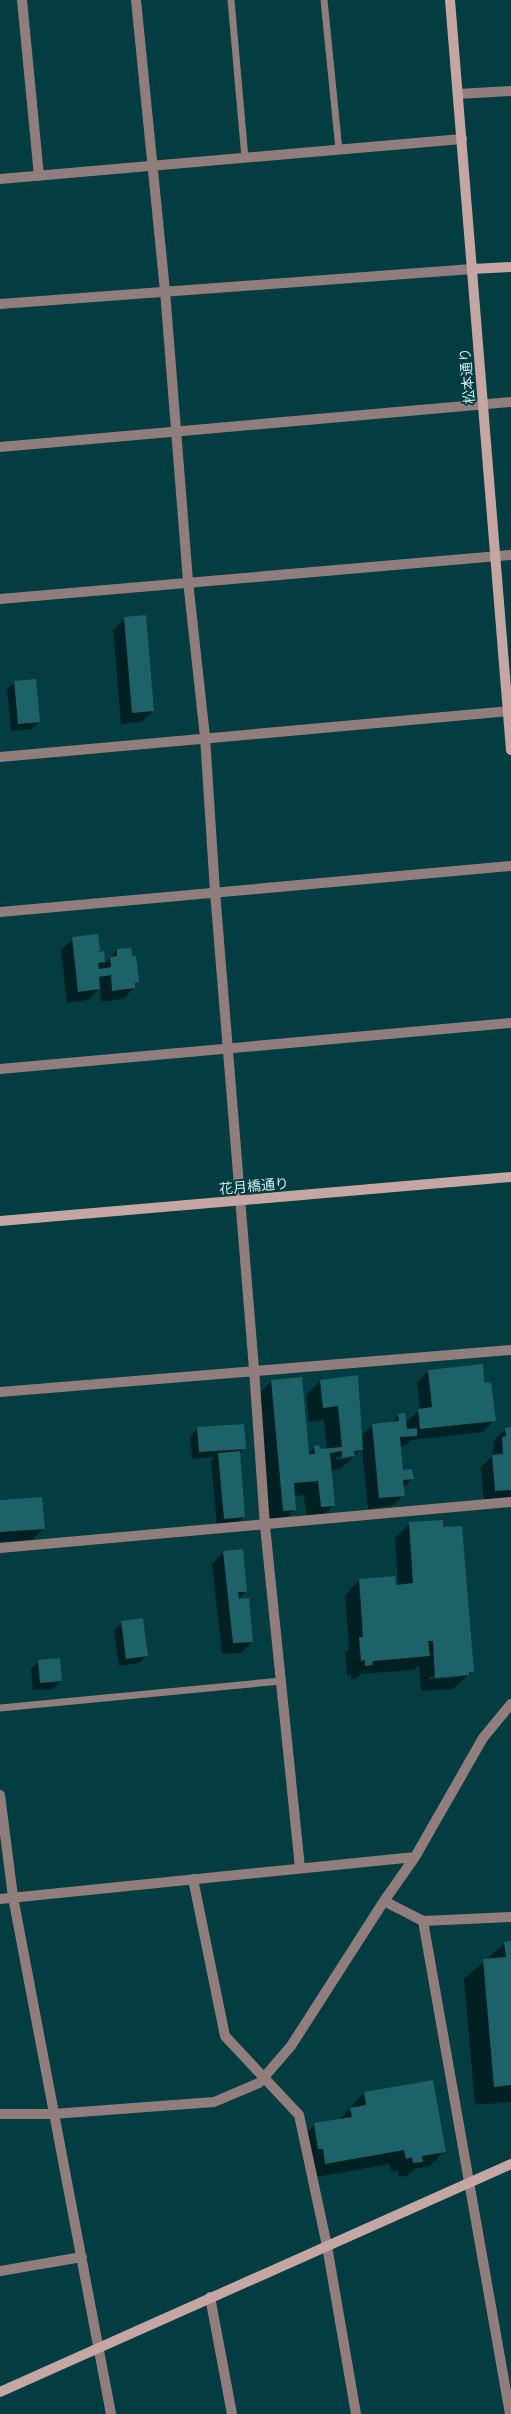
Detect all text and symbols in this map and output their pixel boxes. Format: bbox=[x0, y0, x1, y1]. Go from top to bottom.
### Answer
street label: 松本通り bbox=[457, 347, 477, 405]
street label: 花月橋通り bbox=[218, 1175, 290, 1197]

